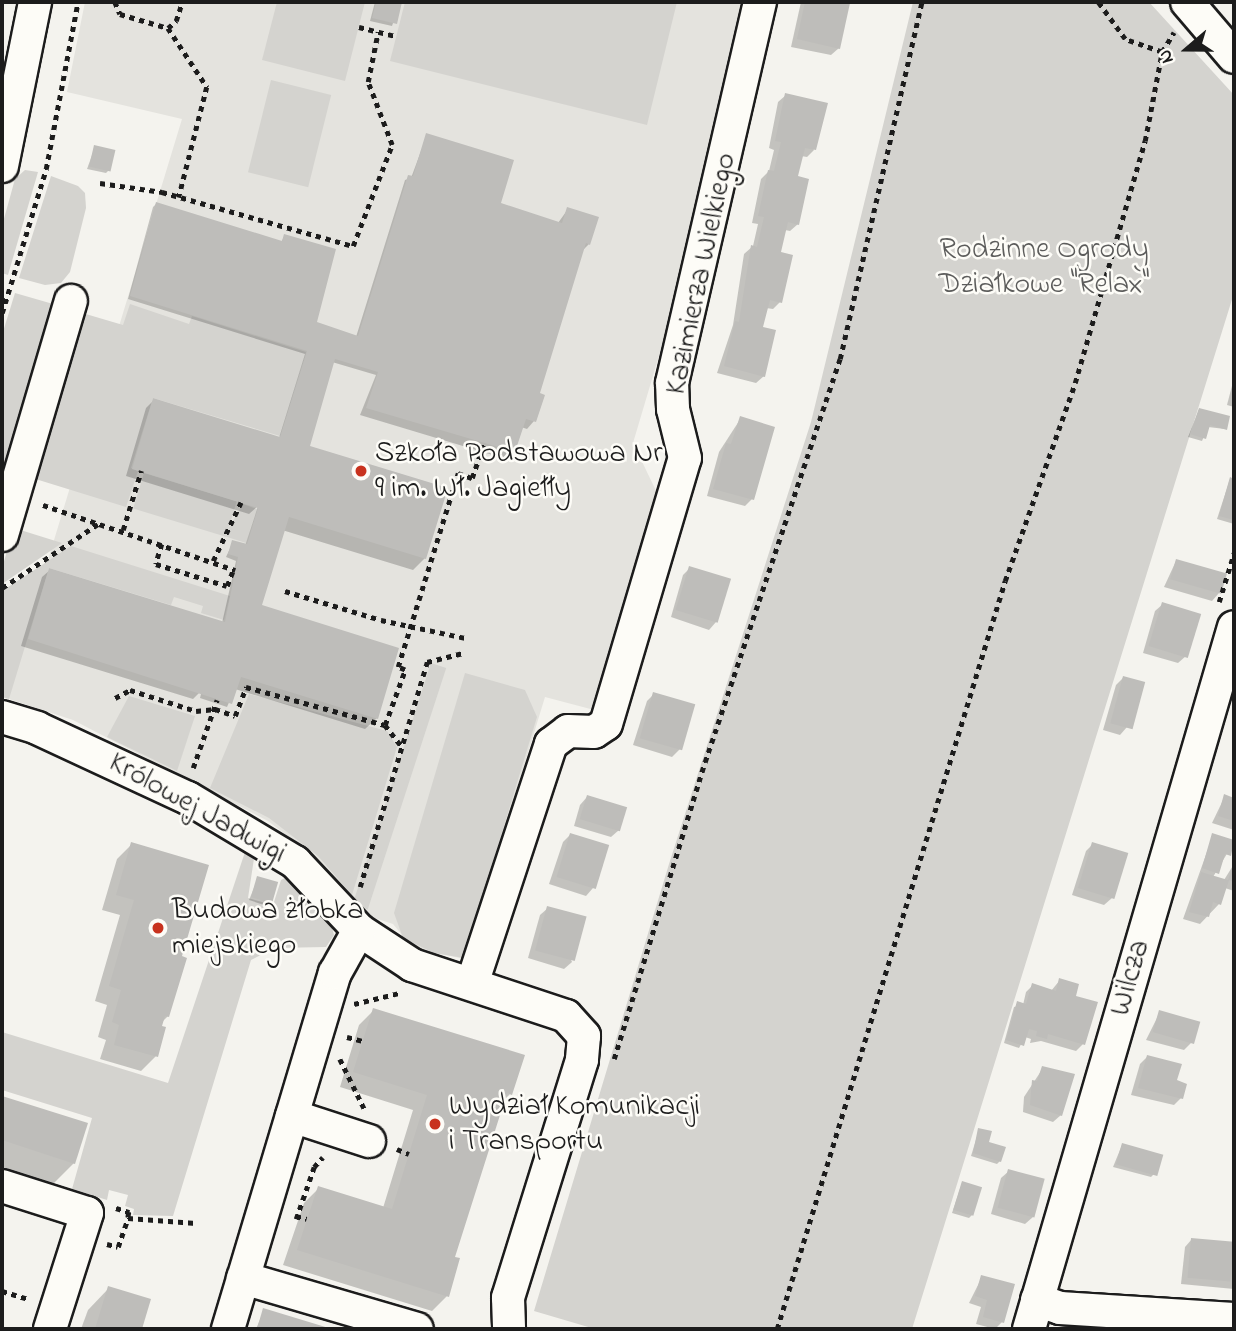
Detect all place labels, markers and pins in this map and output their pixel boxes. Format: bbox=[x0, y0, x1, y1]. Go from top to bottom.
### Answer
place label: Szkoła Podstawowa Nr 9 im. Wł. Jagiełły bbox=[375, 436, 663, 506]
marker: Szkoła Podstawowa Nr 9 im. Wł. Jagiełły bbox=[353, 463, 369, 479]
place label: Budowa żłobka miejskiego bbox=[172, 893, 363, 964]
marker: Budowa żłobka miejskiego bbox=[150, 920, 166, 936]
place label: Wydział Komunikacji i Transportu bbox=[449, 1089, 700, 1160]
marker: Wydział Komunikacji i Transportu bbox=[427, 1116, 443, 1132]

